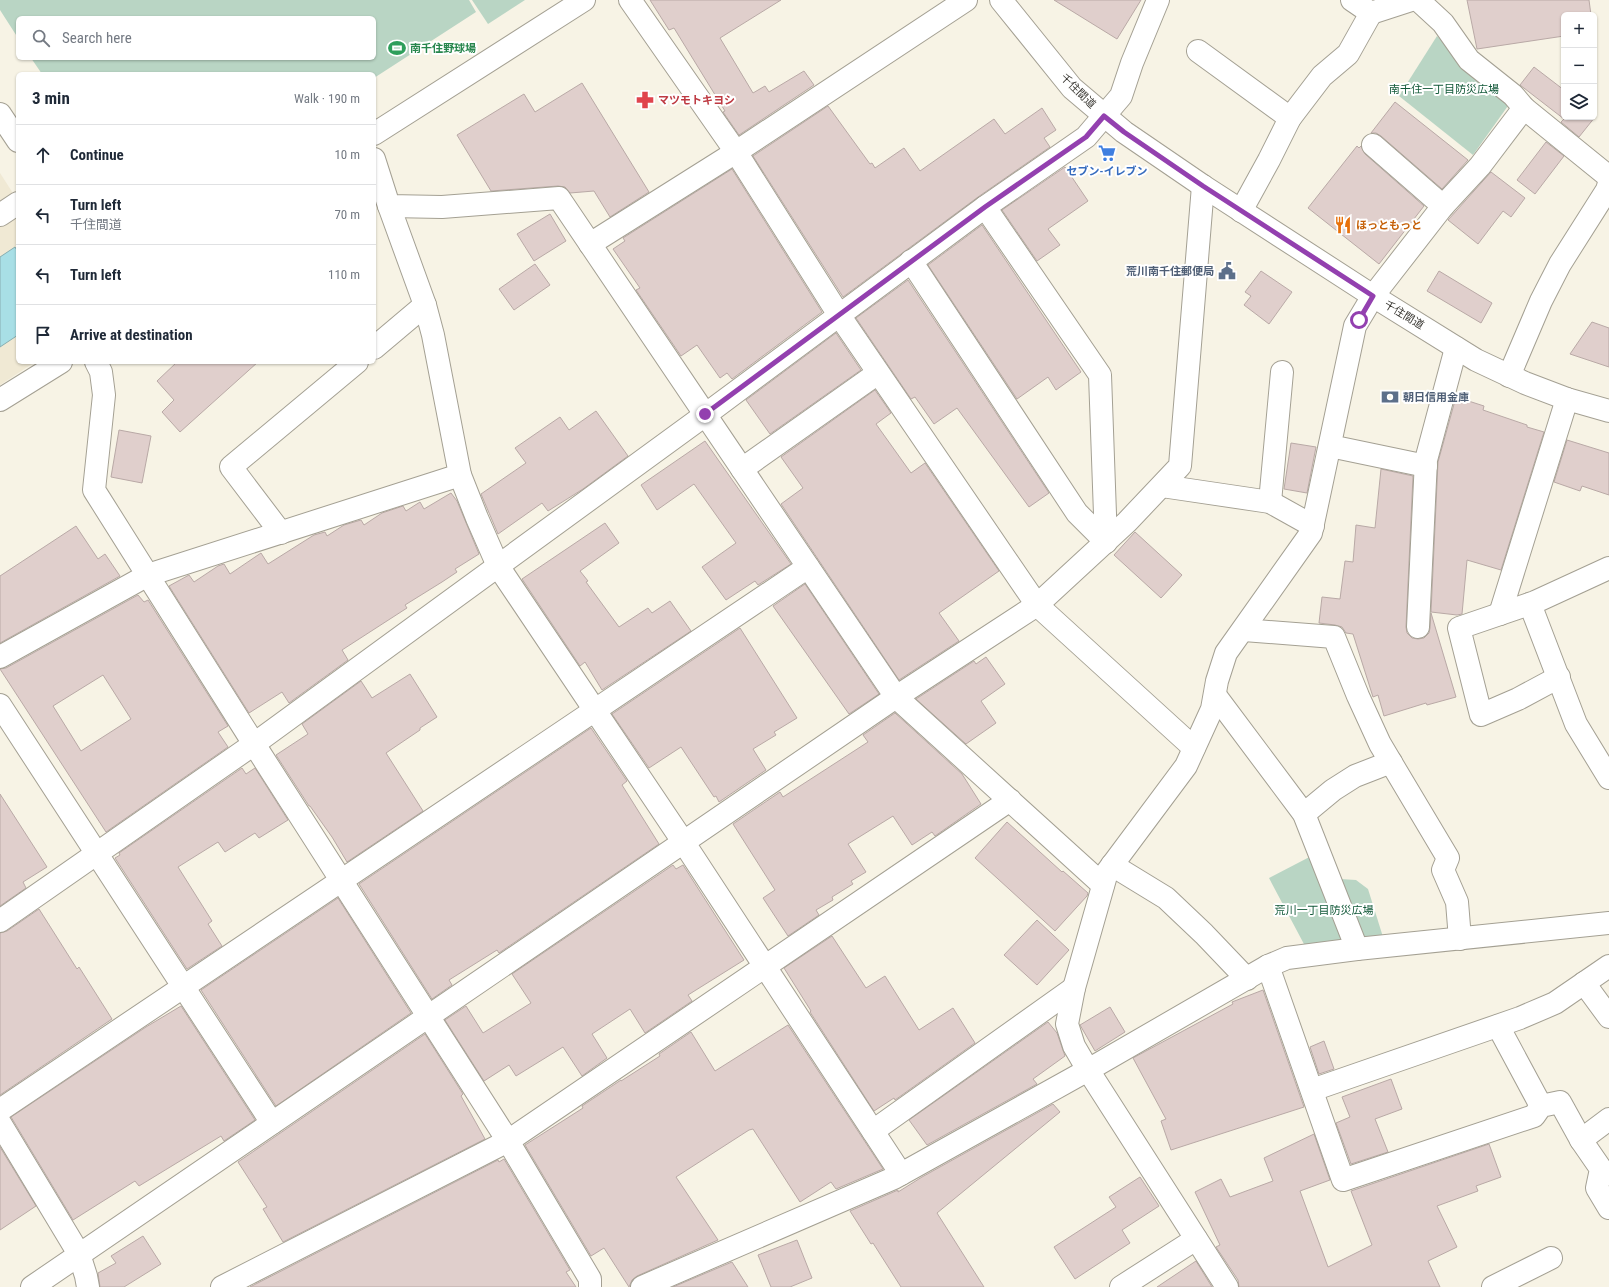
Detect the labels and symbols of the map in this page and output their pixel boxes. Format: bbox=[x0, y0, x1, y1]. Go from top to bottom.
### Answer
sports icon: 南千住野球場 bbox=[387, 38, 407, 58]
place label: 南千住野球場 bbox=[410, 42, 476, 55]
street label: 千住間道 bbox=[1058, 71, 1098, 111]
park label: 南千住一丁目防災広場 bbox=[1389, 83, 1499, 96]
pharmacy icon: マツモトキヨシ bbox=[635, 90, 655, 110]
place label: マツモトキヨシ bbox=[658, 94, 735, 107]
supermarket icon: セブン-イレブン bbox=[1097, 143, 1117, 163]
place label: セブン-イレブン bbox=[1067, 165, 1147, 178]
restaurant icon: ほっともっと bbox=[1333, 215, 1353, 235]
place label: ほっともっと bbox=[1356, 219, 1422, 232]
public building icon: 荒川南千住郵便局 bbox=[1217, 261, 1237, 281]
place label: 荒川南千住郵便局 bbox=[1126, 265, 1214, 278]
street label: 千住間道 bbox=[1382, 298, 1426, 332]
route start bbox=[1350, 311, 1368, 329]
bank icon: 朝日信用金庫 bbox=[1380, 387, 1400, 407]
place label: 朝日信用金庫 bbox=[1403, 391, 1469, 404]
route end bbox=[696, 405, 714, 423]
park label: 荒川一丁目防災広場 bbox=[1275, 904, 1374, 917]

